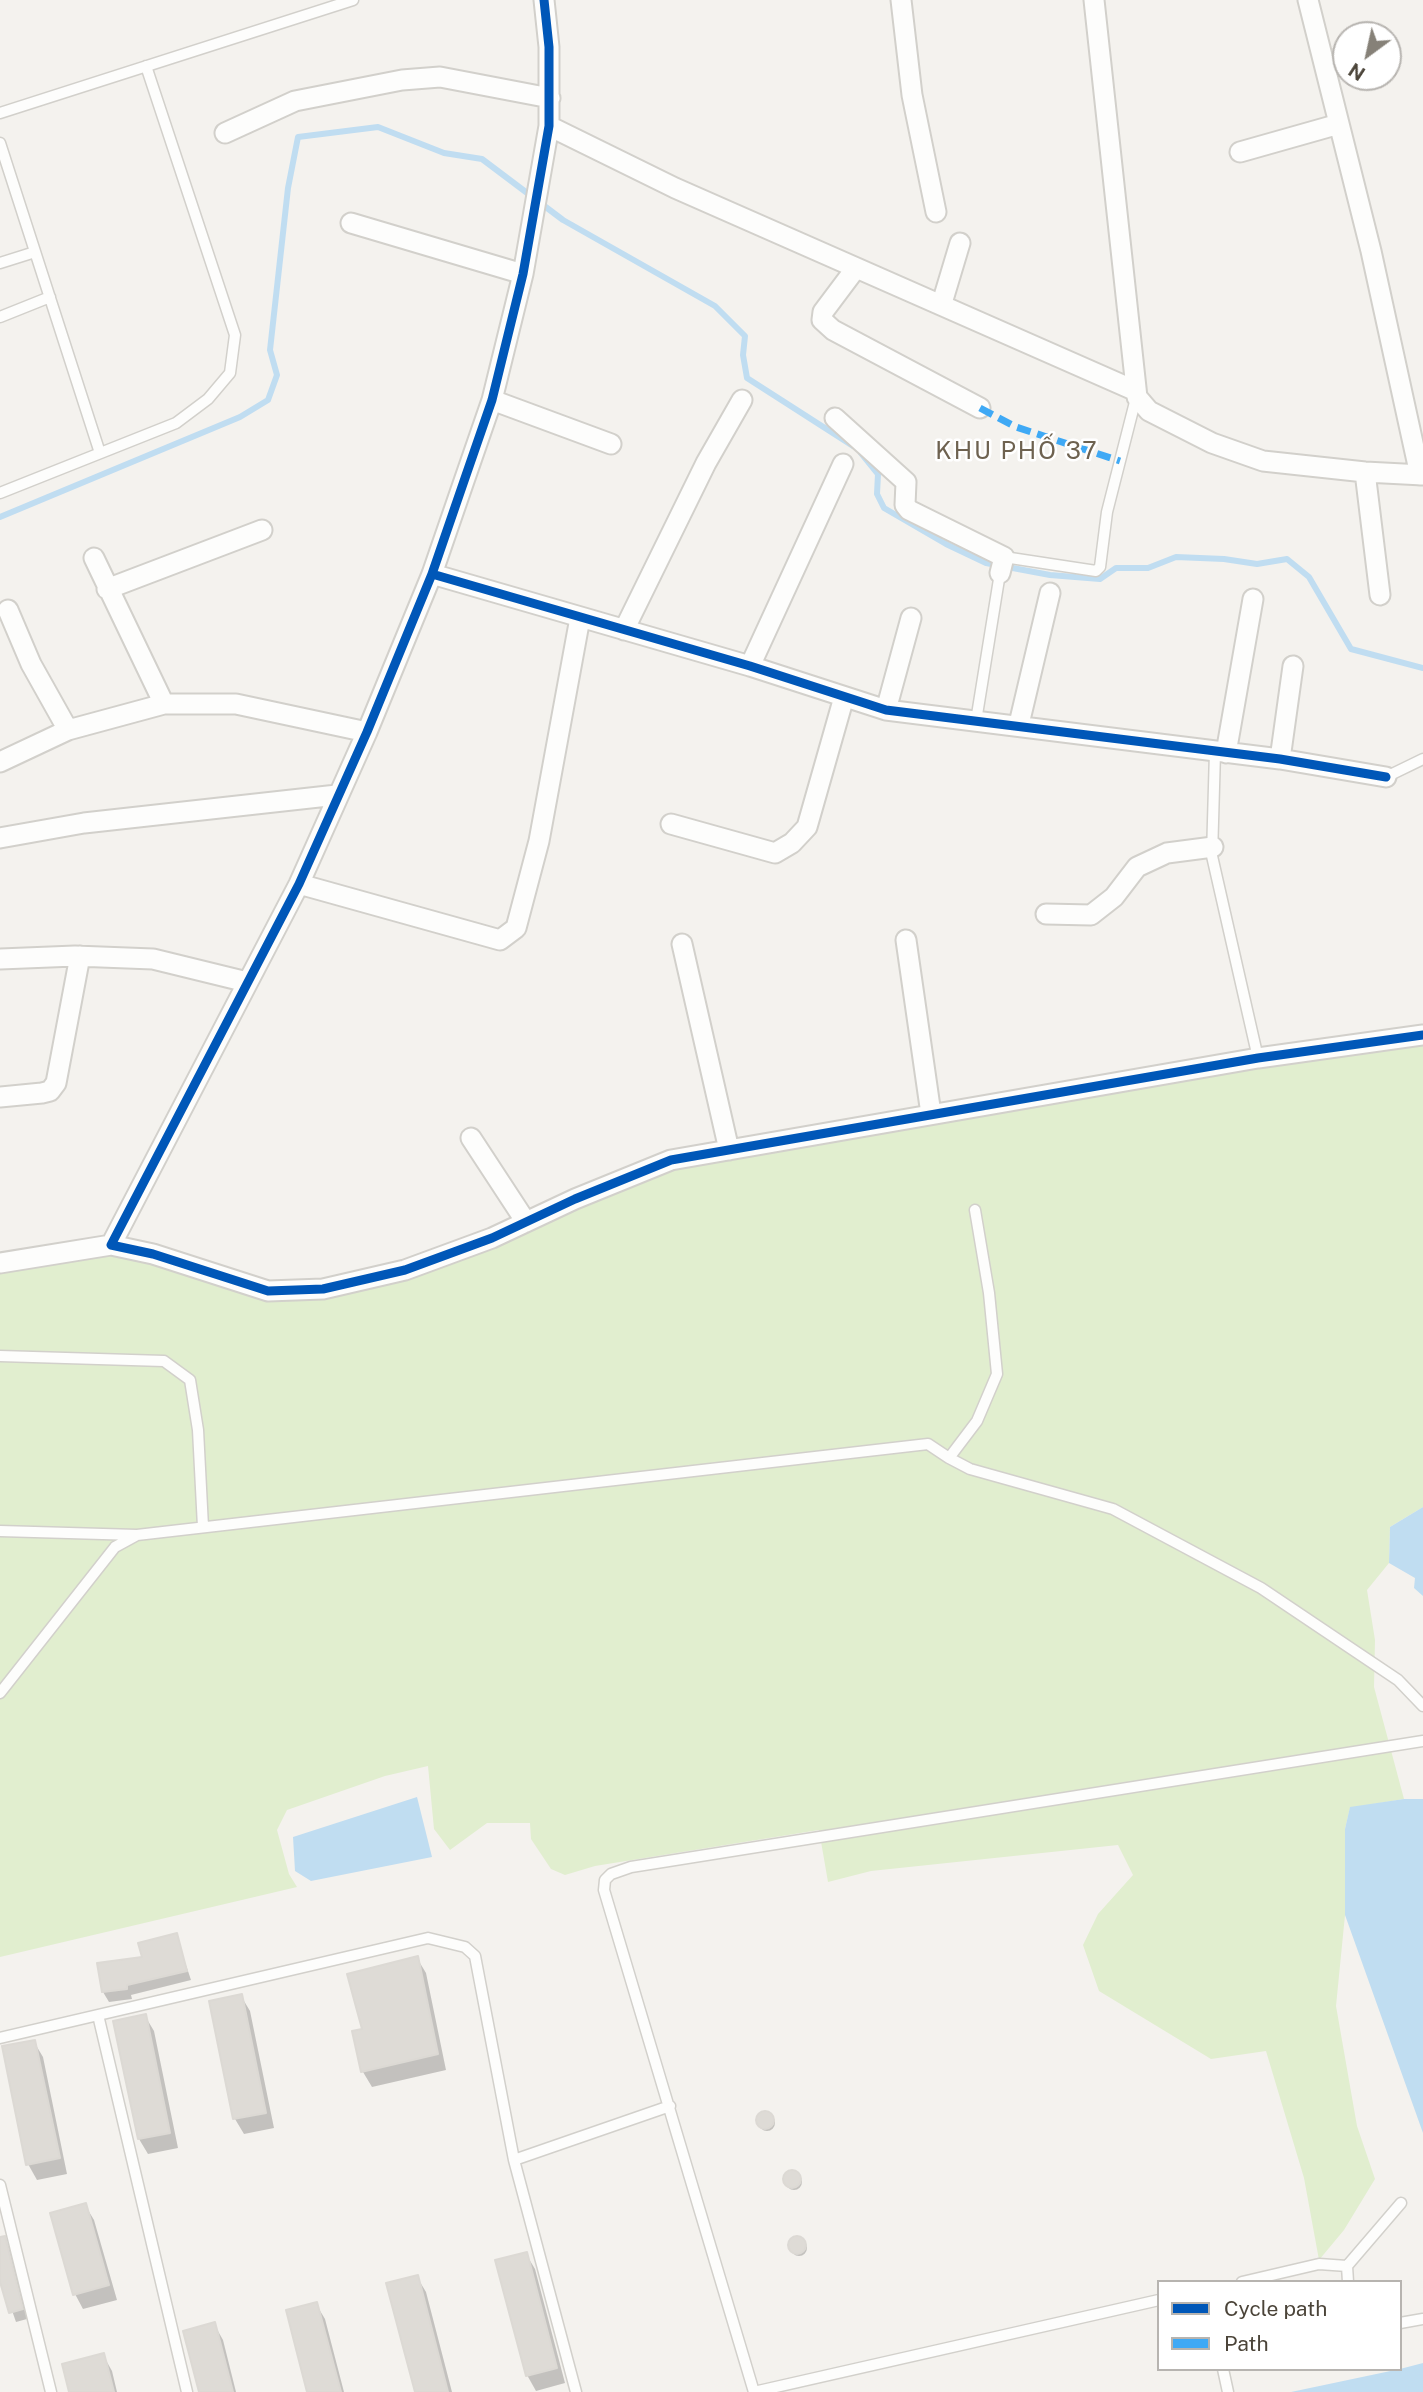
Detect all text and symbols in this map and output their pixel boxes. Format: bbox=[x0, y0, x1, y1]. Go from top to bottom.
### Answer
north arrow bbox=[1332, 21, 1402, 91]
text: N bbox=[1344, 59, 1369, 85]
district label: KHU PHỐ 37 bbox=[937, 438, 1097, 466]
legend bbox=[1157, 2280, 1402, 2371]
text: Cycle path bbox=[1224, 2296, 1327, 2321]
text: Path bbox=[1224, 2331, 1269, 2356]

